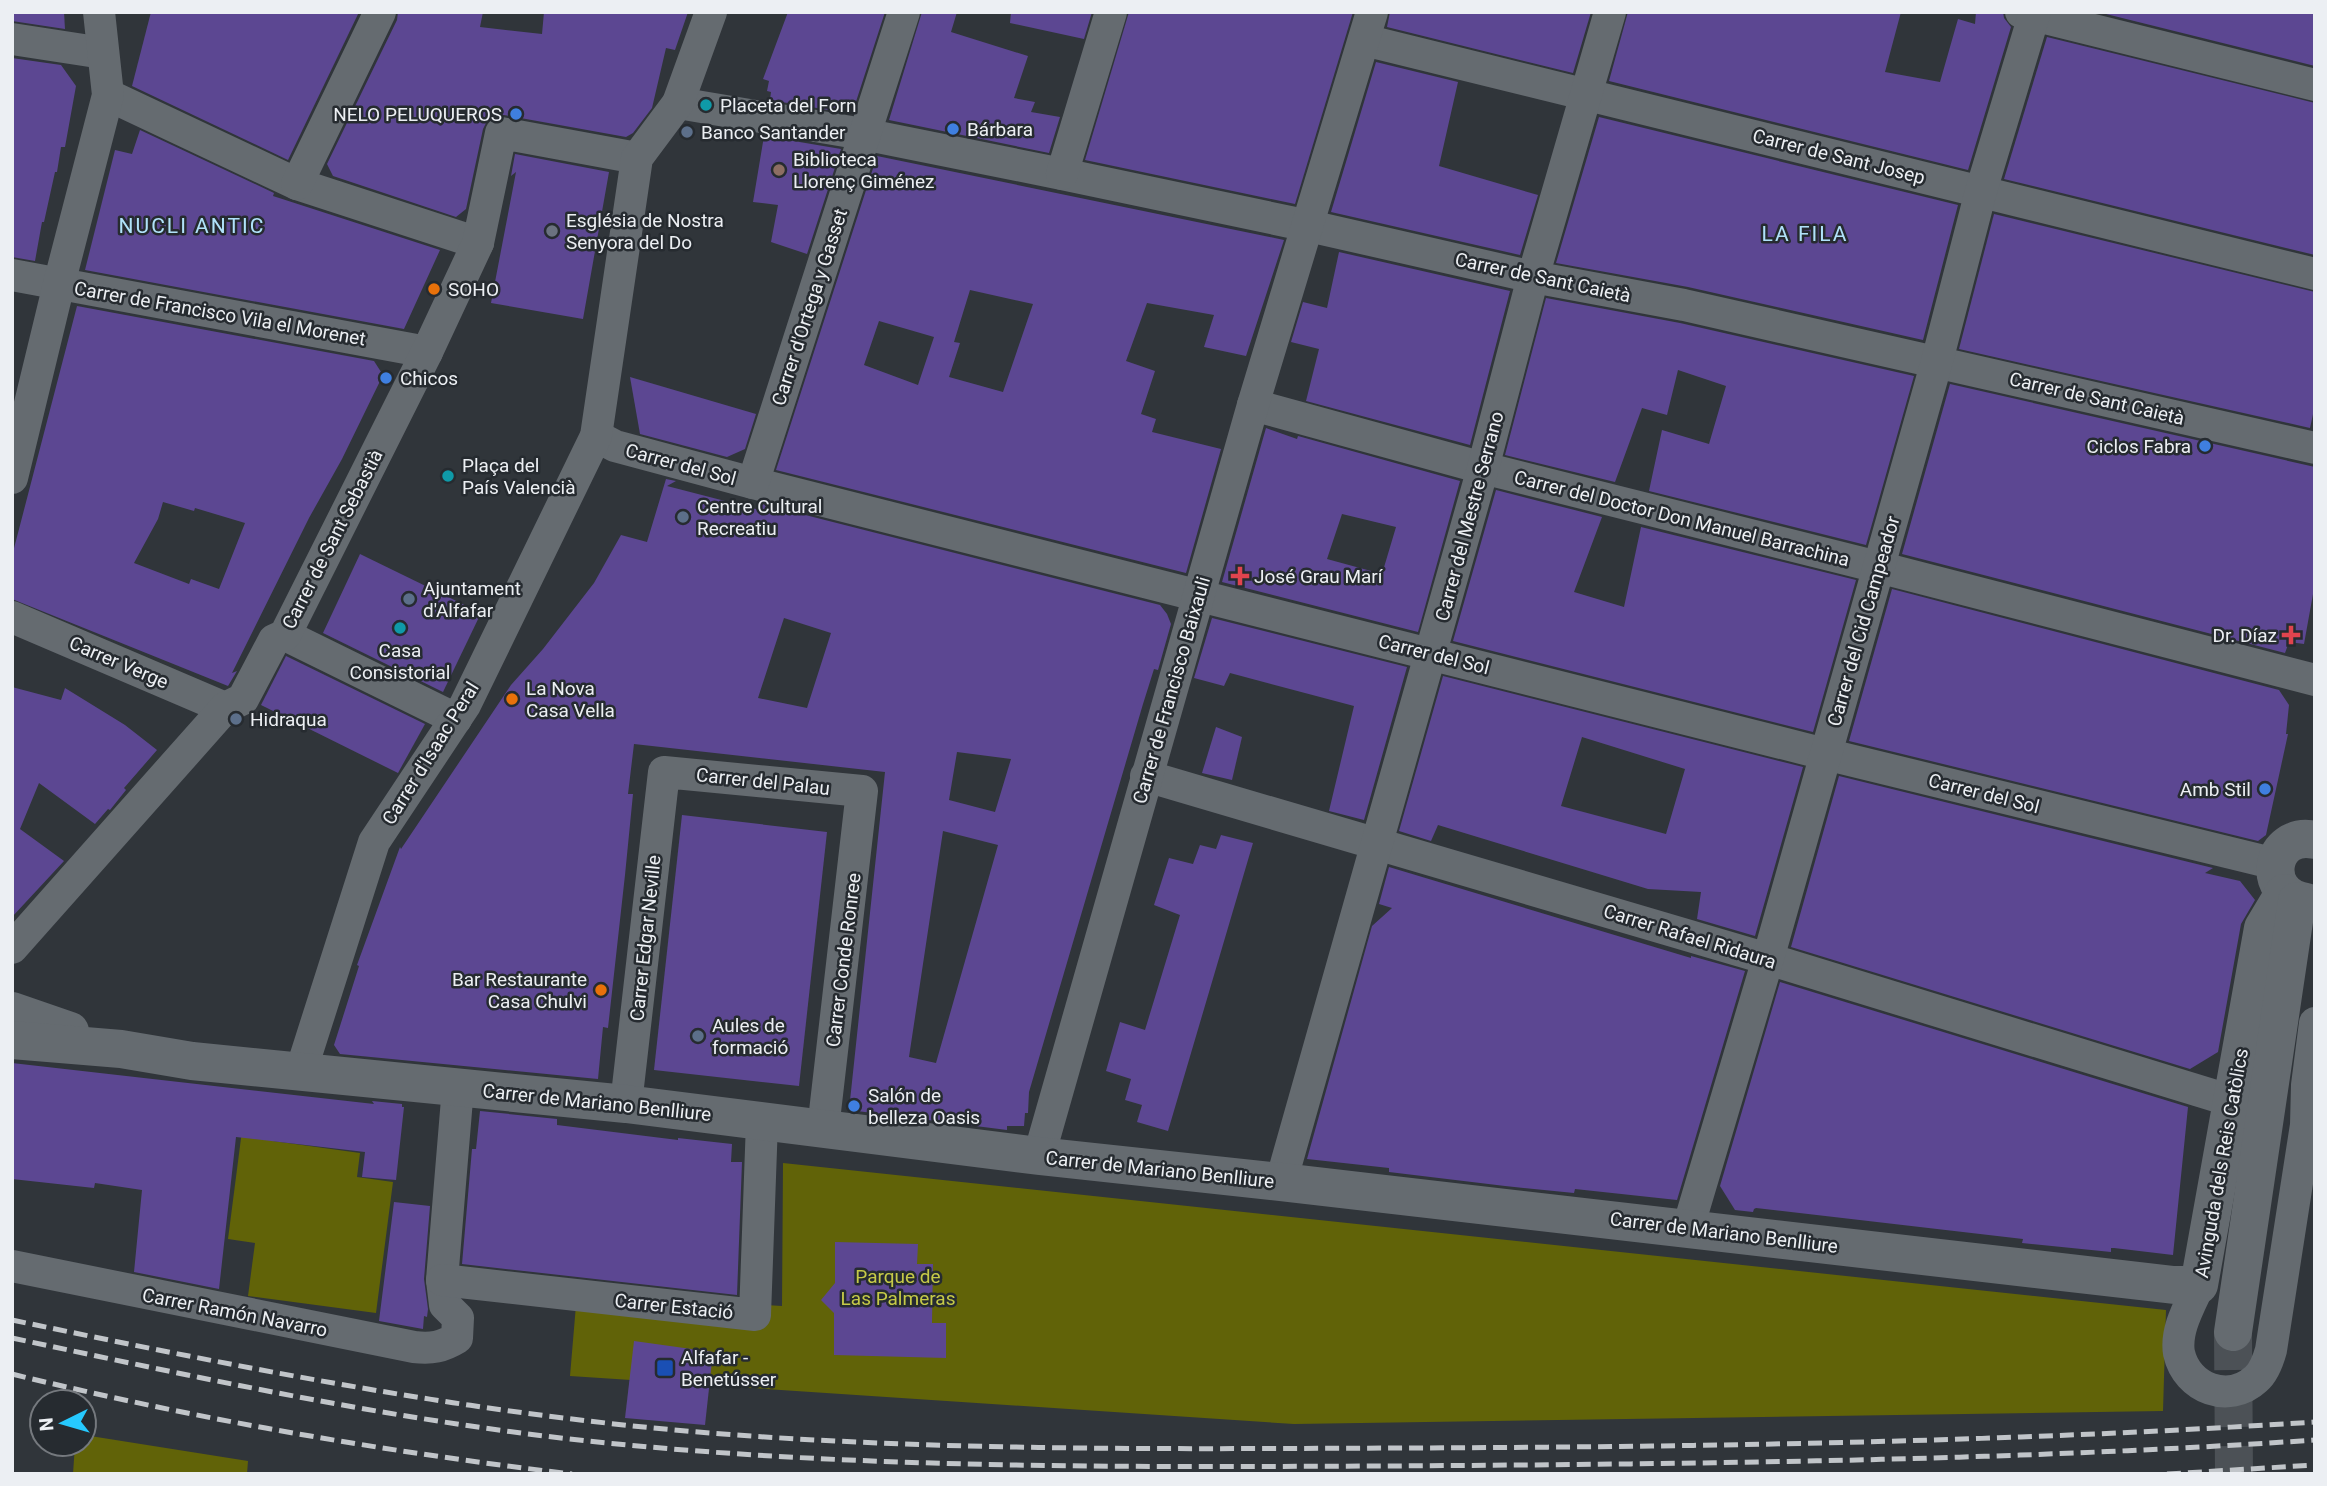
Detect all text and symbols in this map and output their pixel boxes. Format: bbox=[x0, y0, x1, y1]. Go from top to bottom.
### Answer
place label: Placeta del Forn bbox=[720, 94, 856, 117]
marker: Placeta del Forn bbox=[698, 97, 714, 113]
place label: NELO PELUQUEROS bbox=[333, 103, 502, 126]
marker: NELO PELUQUEROS bbox=[508, 106, 524, 122]
place label: Bárbara bbox=[967, 118, 1033, 141]
place label: Banco Santander bbox=[701, 121, 846, 144]
marker: Bárbara bbox=[945, 121, 961, 137]
marker: Banco Santander bbox=[679, 124, 695, 140]
street label: Carrer de Sant Josep bbox=[1750, 124, 1928, 189]
place label: Biblioteca Llorenç Giménez bbox=[793, 148, 934, 193]
marker: Biblioteca Llorenç Giménez bbox=[771, 162, 787, 178]
street label: Carrer d'Ortega y Gasset bbox=[767, 206, 852, 408]
place label: Església de Nostra Senyora del Do bbox=[566, 209, 724, 254]
district label: NUCLI ANTIC bbox=[119, 214, 265, 238]
district label: LA FILA bbox=[1762, 222, 1848, 246]
marker: Església de Nostra Senyora del Do bbox=[544, 223, 560, 239]
street label: Carrer de Sant Caietà bbox=[1453, 248, 1633, 307]
street label: Carrer de Francisco Vila el Morenet bbox=[72, 277, 367, 350]
place label: SOHO bbox=[448, 278, 499, 301]
marker: SOHO bbox=[426, 281, 442, 297]
place label: Chicos bbox=[400, 367, 458, 390]
street label: Carrer de Sant Caietà bbox=[2007, 367, 2187, 430]
marker: Chicos bbox=[378, 370, 394, 386]
street label: Carrer del Mestre Serrano bbox=[1430, 409, 1509, 623]
place label: Ciclos Fabra bbox=[2087, 435, 2191, 458]
marker: Ciclos Fabra bbox=[2197, 438, 2213, 454]
street label: Carrer del Sol bbox=[623, 439, 739, 490]
street label: Carrer de Sant Sebastià bbox=[277, 446, 388, 633]
place label: Plaça del País Valencià bbox=[462, 454, 576, 499]
street label: Carrer del Doctor Don Manuel Barrachina bbox=[1512, 466, 1852, 571]
marker: Plaça del País Valencià bbox=[440, 468, 456, 484]
place label: Centre Cultural Recreatiu bbox=[697, 495, 822, 540]
marker: Centre Cultural Recreatiu bbox=[675, 509, 691, 525]
street label: Carrer del Cid Campeador bbox=[1822, 513, 1905, 729]
place label: José Grau Marí bbox=[1254, 565, 1384, 588]
marker: José Grau Marí bbox=[1232, 568, 1248, 584]
street label: Carrer de Francisco Baixauli bbox=[1128, 574, 1215, 806]
place label: Ajuntament d'Alfafar bbox=[423, 577, 521, 622]
marker: Ajuntament d'Alfafar bbox=[401, 591, 417, 607]
marker: Casa Consistorial bbox=[392, 620, 408, 636]
place label: Dr. Díaz bbox=[2213, 624, 2277, 647]
marker: Dr. Díaz bbox=[2283, 627, 2299, 643]
street label: Carrer del Sol bbox=[1376, 630, 1492, 679]
street label: Carrer Verge bbox=[66, 631, 172, 694]
place label: Casa Consistorial bbox=[350, 639, 450, 684]
place label: La Nova Casa Vella bbox=[526, 677, 615, 722]
street label: Carrer d'Isaac Peral bbox=[377, 678, 484, 829]
marker: La Nova Casa Vella bbox=[504, 691, 520, 707]
place label: Hidraqua bbox=[250, 708, 327, 731]
marker: Hidraqua bbox=[228, 711, 244, 727]
street label: Carrer del Palau bbox=[695, 763, 831, 800]
street label: Carrer del Sol bbox=[1926, 769, 2042, 818]
place label: Amb Stil bbox=[2180, 778, 2251, 801]
marker: Amb Stil bbox=[2257, 781, 2273, 797]
street label: Carrer Edgar Neville bbox=[625, 854, 666, 1022]
street label: Carrer Conde Ronree bbox=[821, 872, 866, 1048]
street label: Carrer Rafael Ridaura bbox=[1601, 899, 1779, 974]
place label: Bar Restaurante Casa Chulvi bbox=[452, 968, 587, 1013]
marker: Bar Restaurante Casa Chulvi bbox=[593, 982, 609, 998]
place label: Aules de formació bbox=[712, 1014, 788, 1059]
marker: Aules de formació bbox=[690, 1028, 706, 1044]
street label: Avinguda dels Reis Catòlics bbox=[2190, 1047, 2253, 1280]
street label: Carrer de Mariano Benlliure bbox=[482, 1079, 712, 1126]
place label: Salón de belleza Oasis bbox=[868, 1084, 980, 1129]
marker: Salón de belleza Oasis bbox=[846, 1098, 862, 1114]
street label: Carrer de Mariano Benlliure bbox=[1045, 1146, 1275, 1193]
street label: Carrer de Mariano Benlliure bbox=[1609, 1207, 1839, 1258]
park label: Parque de Las Palmeras bbox=[841, 1265, 955, 1310]
street label: Carrer Ramón Navarro bbox=[140, 1283, 329, 1342]
street label: Carrer Estació bbox=[613, 1289, 734, 1324]
place label: Alfafar - Benetússer bbox=[681, 1346, 777, 1391]
marker: Alfafar - Benetússer bbox=[655, 1358, 675, 1378]
north arrow bbox=[28, 1388, 98, 1458]
text: N bbox=[35, 1417, 59, 1432]

